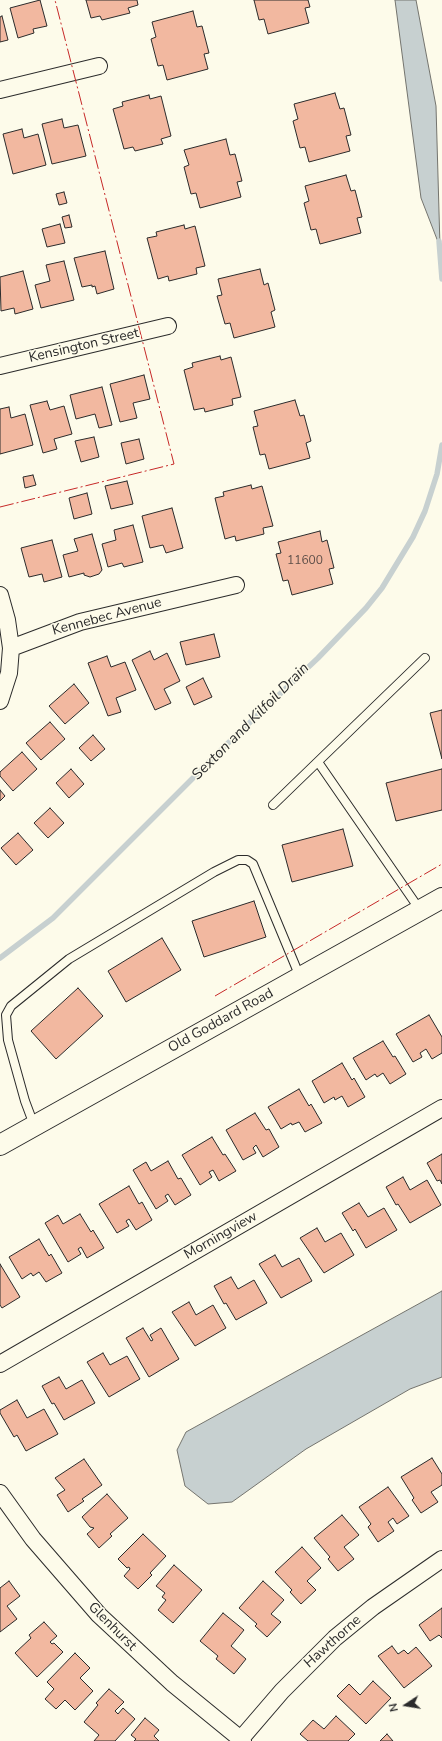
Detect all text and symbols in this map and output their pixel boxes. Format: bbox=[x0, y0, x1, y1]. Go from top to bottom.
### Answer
street label: Kensington Street bbox=[27, 325, 141, 367]
house number: 11600 bbox=[287, 554, 323, 568]
street label: Kennebec Avenue bbox=[50, 594, 164, 640]
water label: Sexton and Kilfoil Drain bbox=[189, 660, 313, 784]
street label: Old Goddard Road bbox=[166, 985, 276, 1057]
street label: Morningview bbox=[181, 1208, 261, 1264]
street label: Glenhurst bbox=[84, 1599, 140, 1655]
street label: Hawthorne bbox=[301, 1612, 365, 1672]
north arrow bbox=[386, 1685, 426, 1725]
text: N bbox=[386, 1702, 402, 1713]

